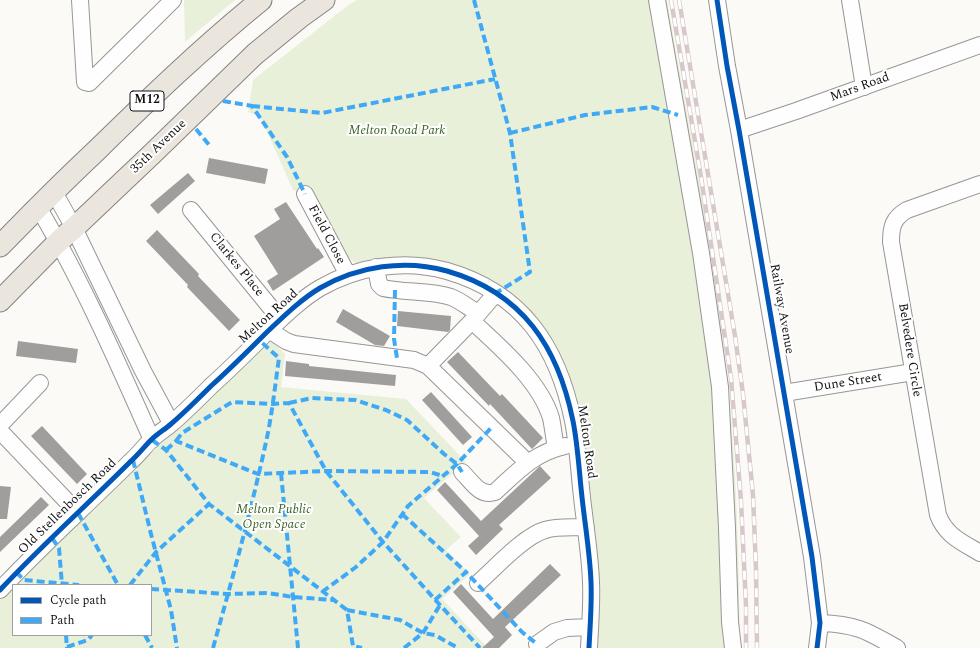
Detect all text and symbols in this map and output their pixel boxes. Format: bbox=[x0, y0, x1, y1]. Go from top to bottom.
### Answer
street label: Mars Road bbox=[828, 70, 892, 106]
road number: M12 bbox=[130, 91, 164, 111]
street label: 35th Avenue bbox=[128, 117, 190, 177]
park label: Melton Road Park bbox=[349, 123, 445, 139]
street label: Field Close bbox=[304, 203, 348, 267]
street label: Clarkes Place bbox=[205, 230, 267, 300]
street label: Railway Avenue bbox=[765, 263, 797, 355]
street label: Melton Road bbox=[236, 286, 302, 348]
street label: Belvedere Circle bbox=[894, 302, 924, 398]
street label: Dune Street bbox=[813, 370, 883, 396]
street label: Melton Road bbox=[573, 404, 599, 480]
street label: Old Stellenbosch Road bbox=[16, 456, 120, 558]
park label: Melton Public Open Space bbox=[236, 502, 312, 533]
legend bbox=[12, 584, 152, 636]
text: Cycle path bbox=[50, 591, 107, 610]
text: Path bbox=[50, 611, 75, 630]

